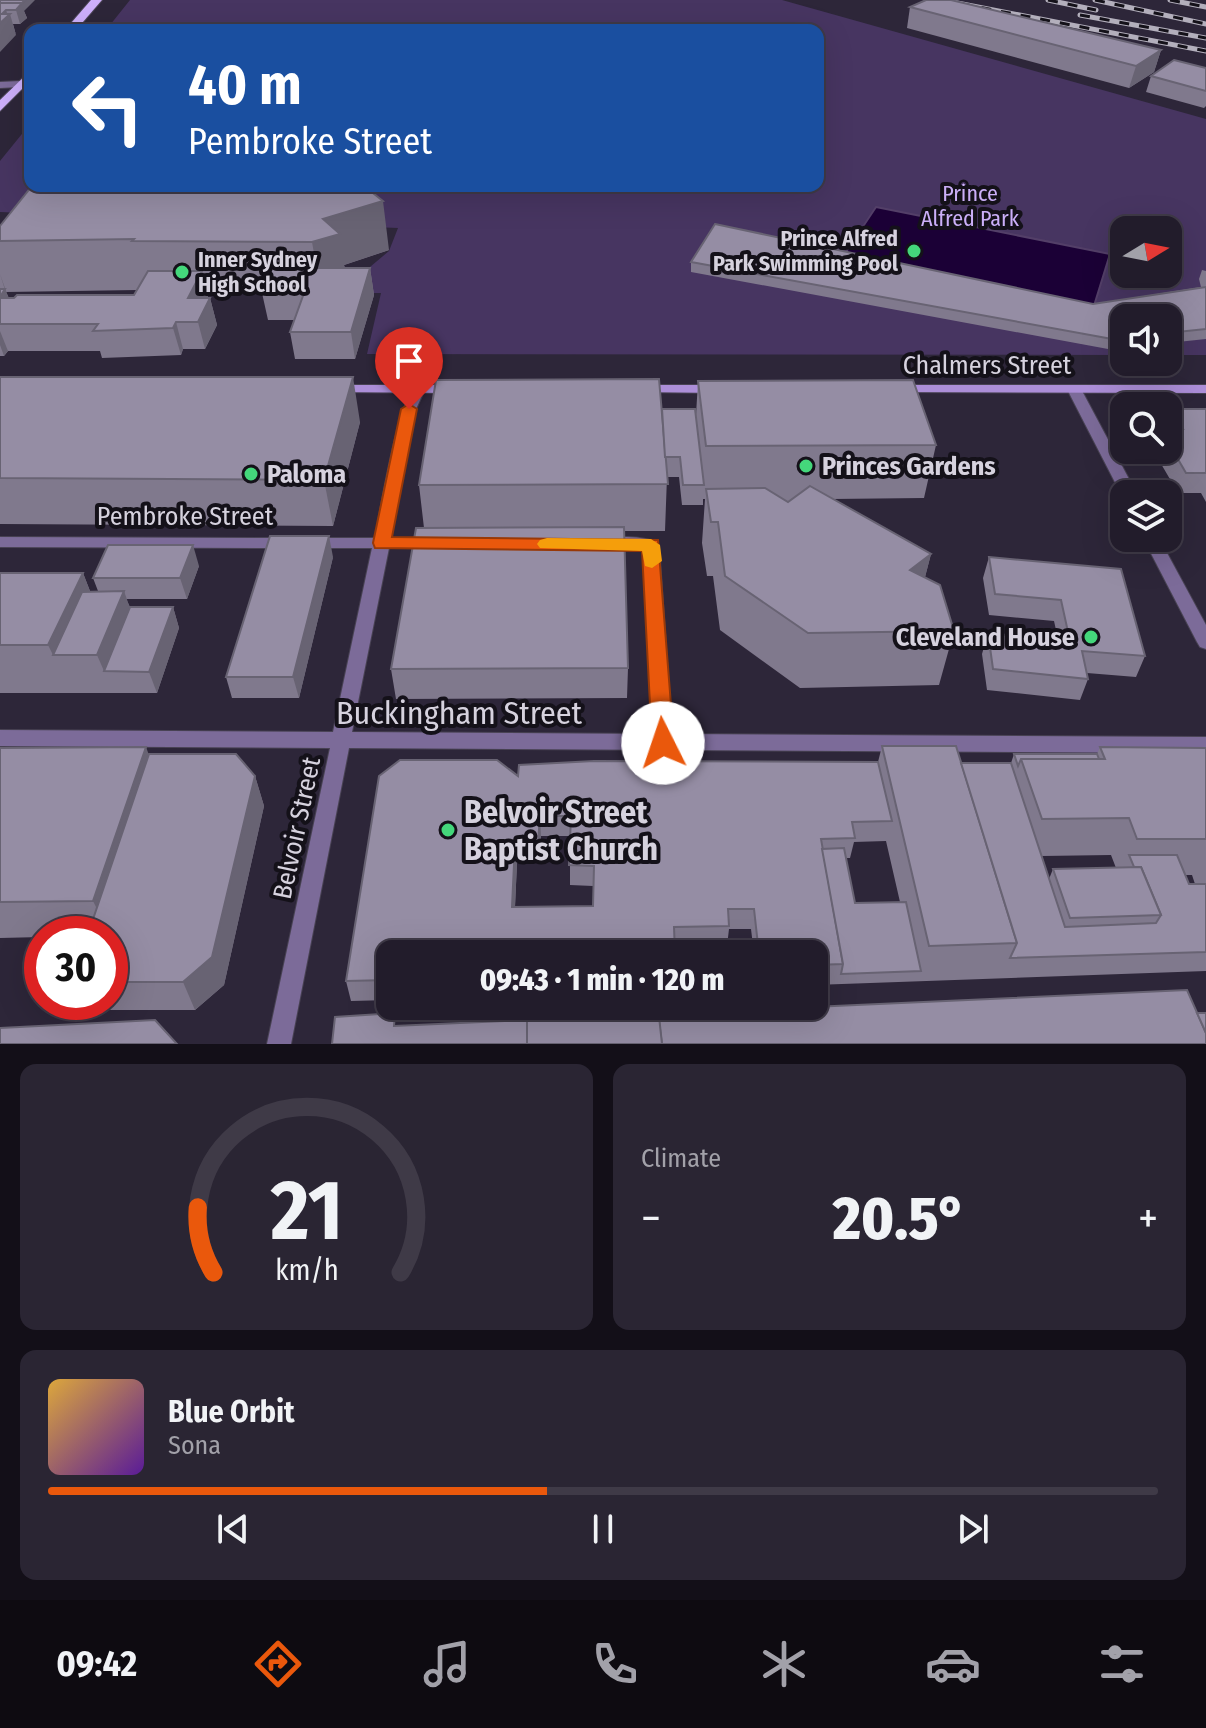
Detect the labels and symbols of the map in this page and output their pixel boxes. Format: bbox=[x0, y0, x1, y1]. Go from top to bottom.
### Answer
park label: Prince Alfred Park bbox=[921, 180, 1020, 232]
north arrow bbox=[1110, 216, 1182, 288]
place label: Prince Alfred Park Swimming Pool bbox=[713, 225, 899, 277]
marker: Prince Alfred Park Swimming Pool bbox=[905, 242, 923, 260]
place label: Inner Sydney High School bbox=[198, 246, 318, 298]
marker: Inner Sydney High School bbox=[173, 263, 191, 281]
pin bbox=[375, 327, 443, 409]
street label: Chalmers Street bbox=[903, 350, 1072, 381]
place label: Princes Gardens bbox=[822, 451, 996, 482]
marker: Princes Gardens bbox=[797, 457, 815, 475]
place label: Paloma bbox=[267, 459, 346, 490]
marker: Paloma bbox=[242, 465, 260, 483]
street label: Pembroke Street bbox=[97, 501, 274, 532]
place label: Cleveland House bbox=[896, 622, 1075, 653]
marker: Cleveland House bbox=[1082, 628, 1100, 646]
street label: Buckingham Street bbox=[336, 694, 583, 732]
position arrow bbox=[621, 701, 705, 785]
street label: Belvoir Street bbox=[267, 754, 327, 902]
place label: Belvoir Street Baptist Church bbox=[464, 793, 658, 868]
marker: Belvoir Street Baptist Church bbox=[439, 821, 457, 839]
speed limit sign: 30 bbox=[24, 916, 128, 1020]

